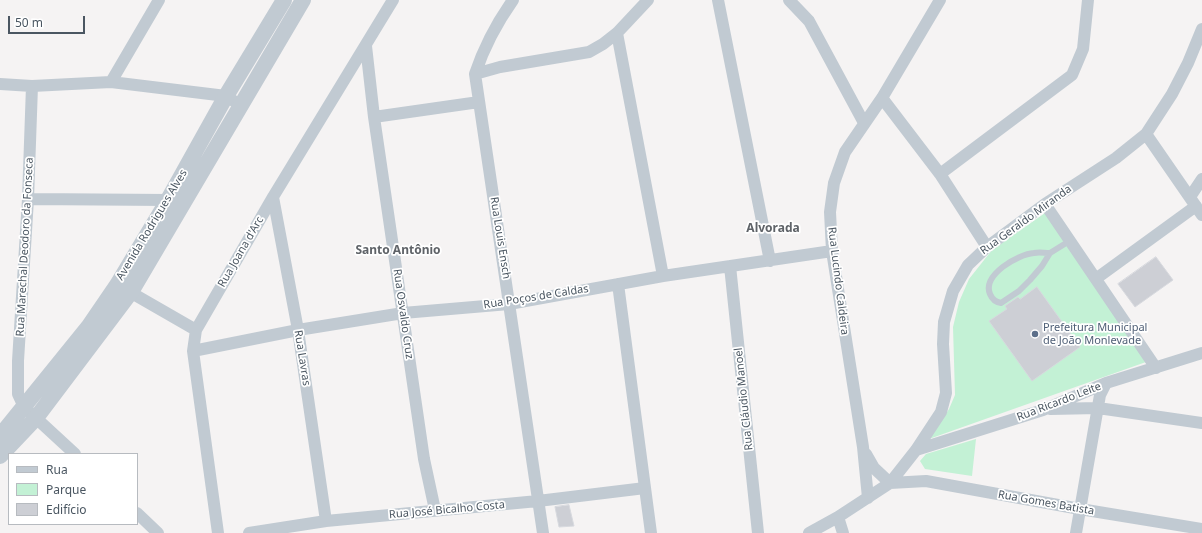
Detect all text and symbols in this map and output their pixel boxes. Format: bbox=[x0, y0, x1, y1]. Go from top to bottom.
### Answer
scale bar bbox=[10, 8, 87, 34]
text: 50 m bbox=[15, 14, 43, 31]
street label: Rua Marechal Deodoro da Fonseca bbox=[14, 157, 36, 337]
street label: Avenida Rodrigues Alves bbox=[114, 167, 190, 283]
street label: Rua Geraldo Miranda bbox=[978, 182, 1074, 258]
street label: Rua Louis Ensch bbox=[487, 196, 513, 280]
street label: Rua Joana d'Arc bbox=[215, 214, 267, 290]
district label: Alvorada bbox=[746, 222, 800, 236]
street label: Rua Lucindo Caldeira bbox=[825, 226, 851, 336]
district label: Santo Antônio bbox=[355, 244, 441, 258]
street label: Rua Osvaldo Cruz bbox=[390, 268, 416, 360]
street label: Rua Poços de Caldas bbox=[483, 282, 589, 312]
place label: Prefeitura Municipal de João Monlevade bbox=[1043, 321, 1147, 347]
street label: Rua Lavras bbox=[291, 329, 313, 387]
marker: Prefeitura Municipal de João Monlevade bbox=[1030, 329, 1040, 339]
street label: Rua Cláudio Manoel bbox=[732, 347, 756, 451]
street label: Rua Ricardo Leite bbox=[1015, 380, 1103, 424]
legend bbox=[8, 453, 138, 525]
text: Rua bbox=[46, 461, 68, 478]
text: Parque bbox=[46, 481, 86, 498]
street label: Rua Gomes Batista bbox=[997, 488, 1095, 518]
street label: Rua José Bicalho Costa bbox=[389, 498, 505, 522]
text: Edifício bbox=[46, 501, 87, 518]

